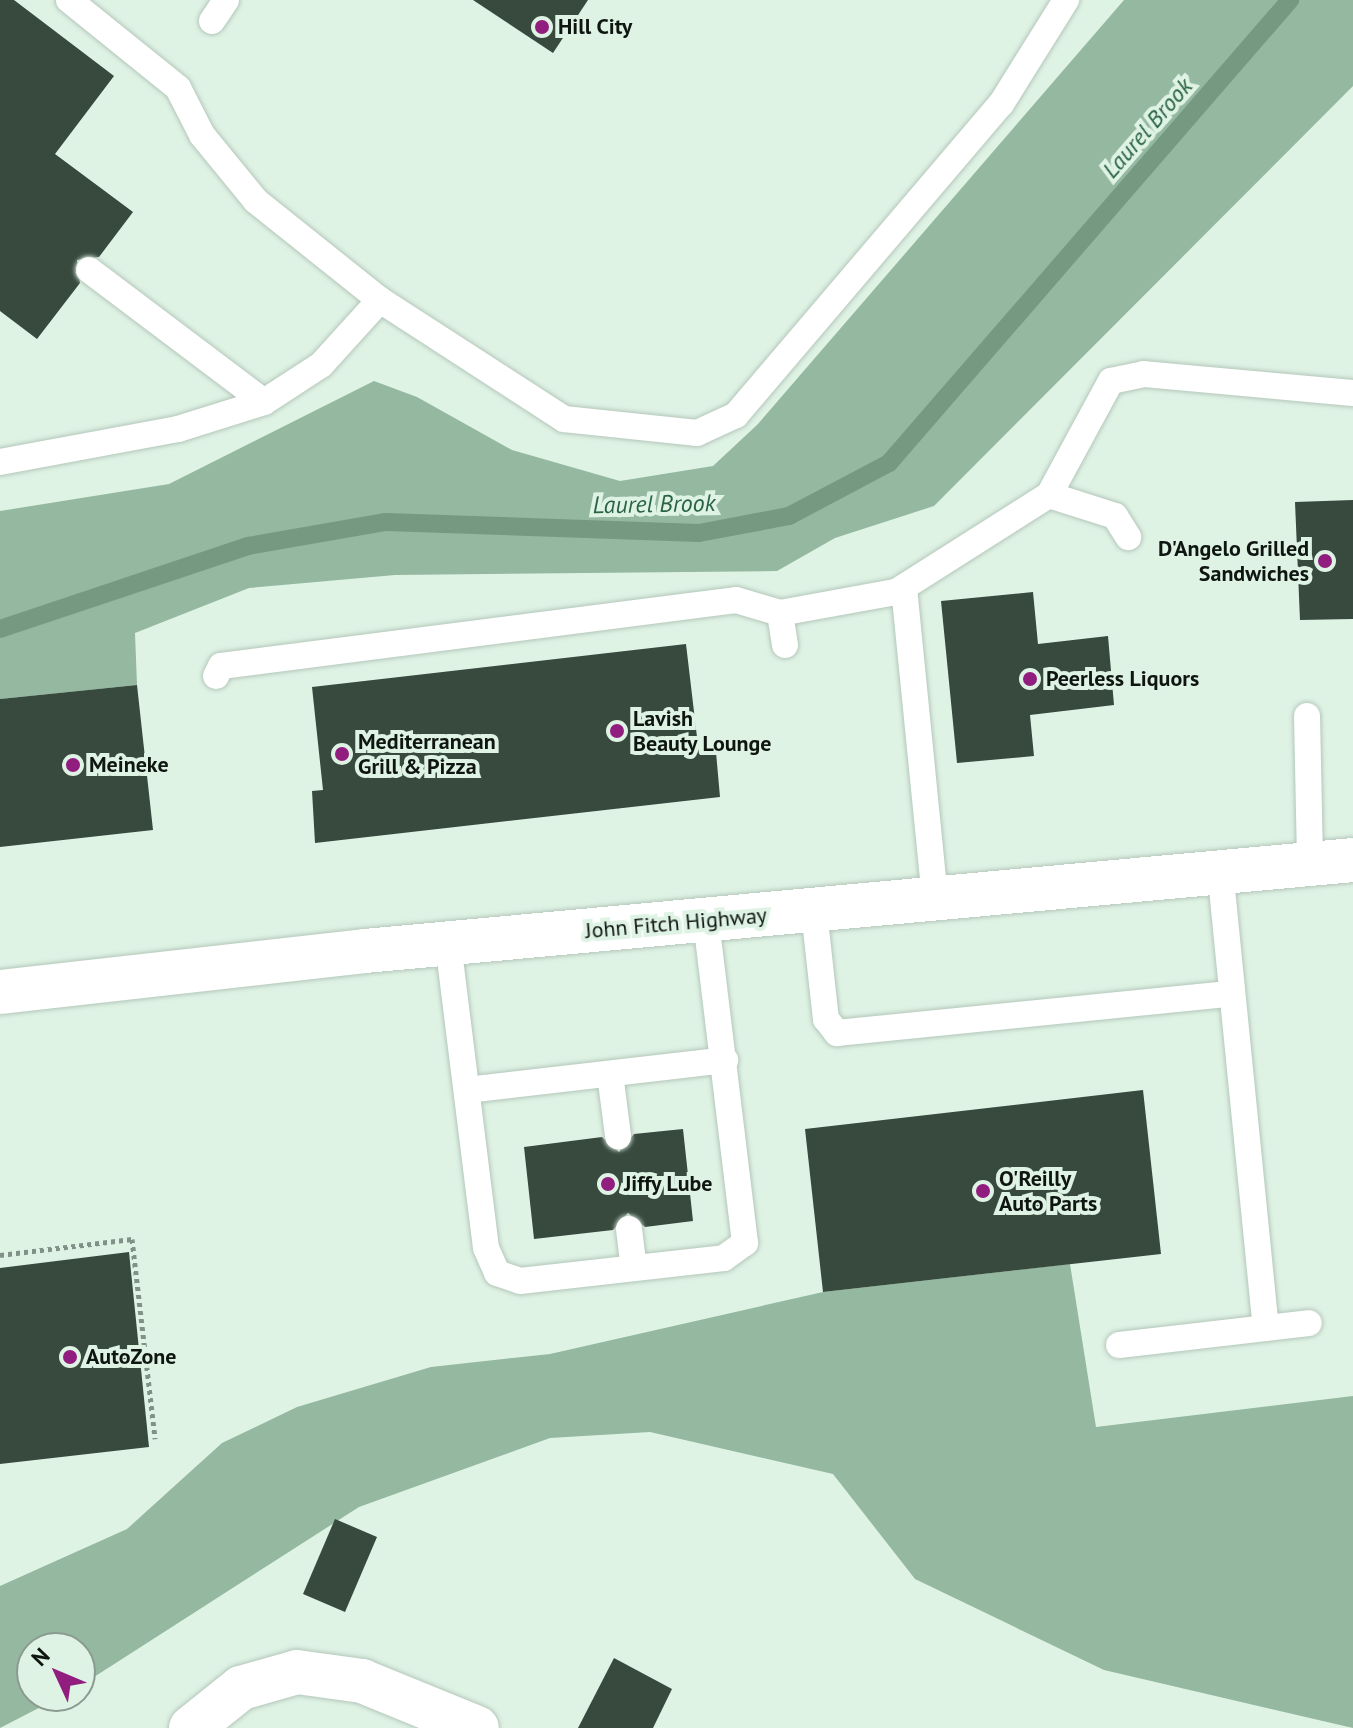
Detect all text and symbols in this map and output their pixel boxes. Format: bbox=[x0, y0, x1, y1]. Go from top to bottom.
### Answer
place label: Hill City bbox=[558, 14, 633, 40]
marker: Hill City bbox=[533, 18, 551, 36]
water label: Laurel Brook bbox=[1096, 72, 1198, 184]
water label: Laurel Brook bbox=[592, 489, 716, 519]
place label: D'Angelo Grilled Sandwiches bbox=[1158, 535, 1309, 586]
marker: D'Angelo Grilled Sandwiches bbox=[1316, 552, 1334, 570]
place label: Peerless Liquors bbox=[1046, 666, 1199, 692]
marker: Peerless Liquors bbox=[1021, 670, 1039, 688]
place label: Lavish Beauty Lounge bbox=[633, 705, 772, 756]
marker: Lavish Beauty Lounge bbox=[608, 722, 626, 740]
place label: Mediterranean Grill & Pizza bbox=[358, 728, 496, 780]
marker: Mediterranean Grill & Pizza bbox=[333, 745, 351, 763]
place label: Meineke bbox=[89, 752, 169, 778]
marker: Meineke bbox=[64, 756, 82, 774]
street label: John Fitch Highway bbox=[584, 902, 768, 944]
place label: O'Reilly Auto Parts bbox=[999, 1165, 1097, 1216]
place label: Jiffy Lube bbox=[624, 1171, 713, 1197]
marker: Jiffy Lube bbox=[599, 1175, 617, 1193]
marker: O'Reilly Auto Parts bbox=[974, 1182, 992, 1200]
place label: AutoZone bbox=[86, 1344, 177, 1370]
marker: AutoZone bbox=[61, 1348, 79, 1366]
north arrow bbox=[16, 1632, 96, 1712]
text: N bbox=[25, 1642, 55, 1672]

